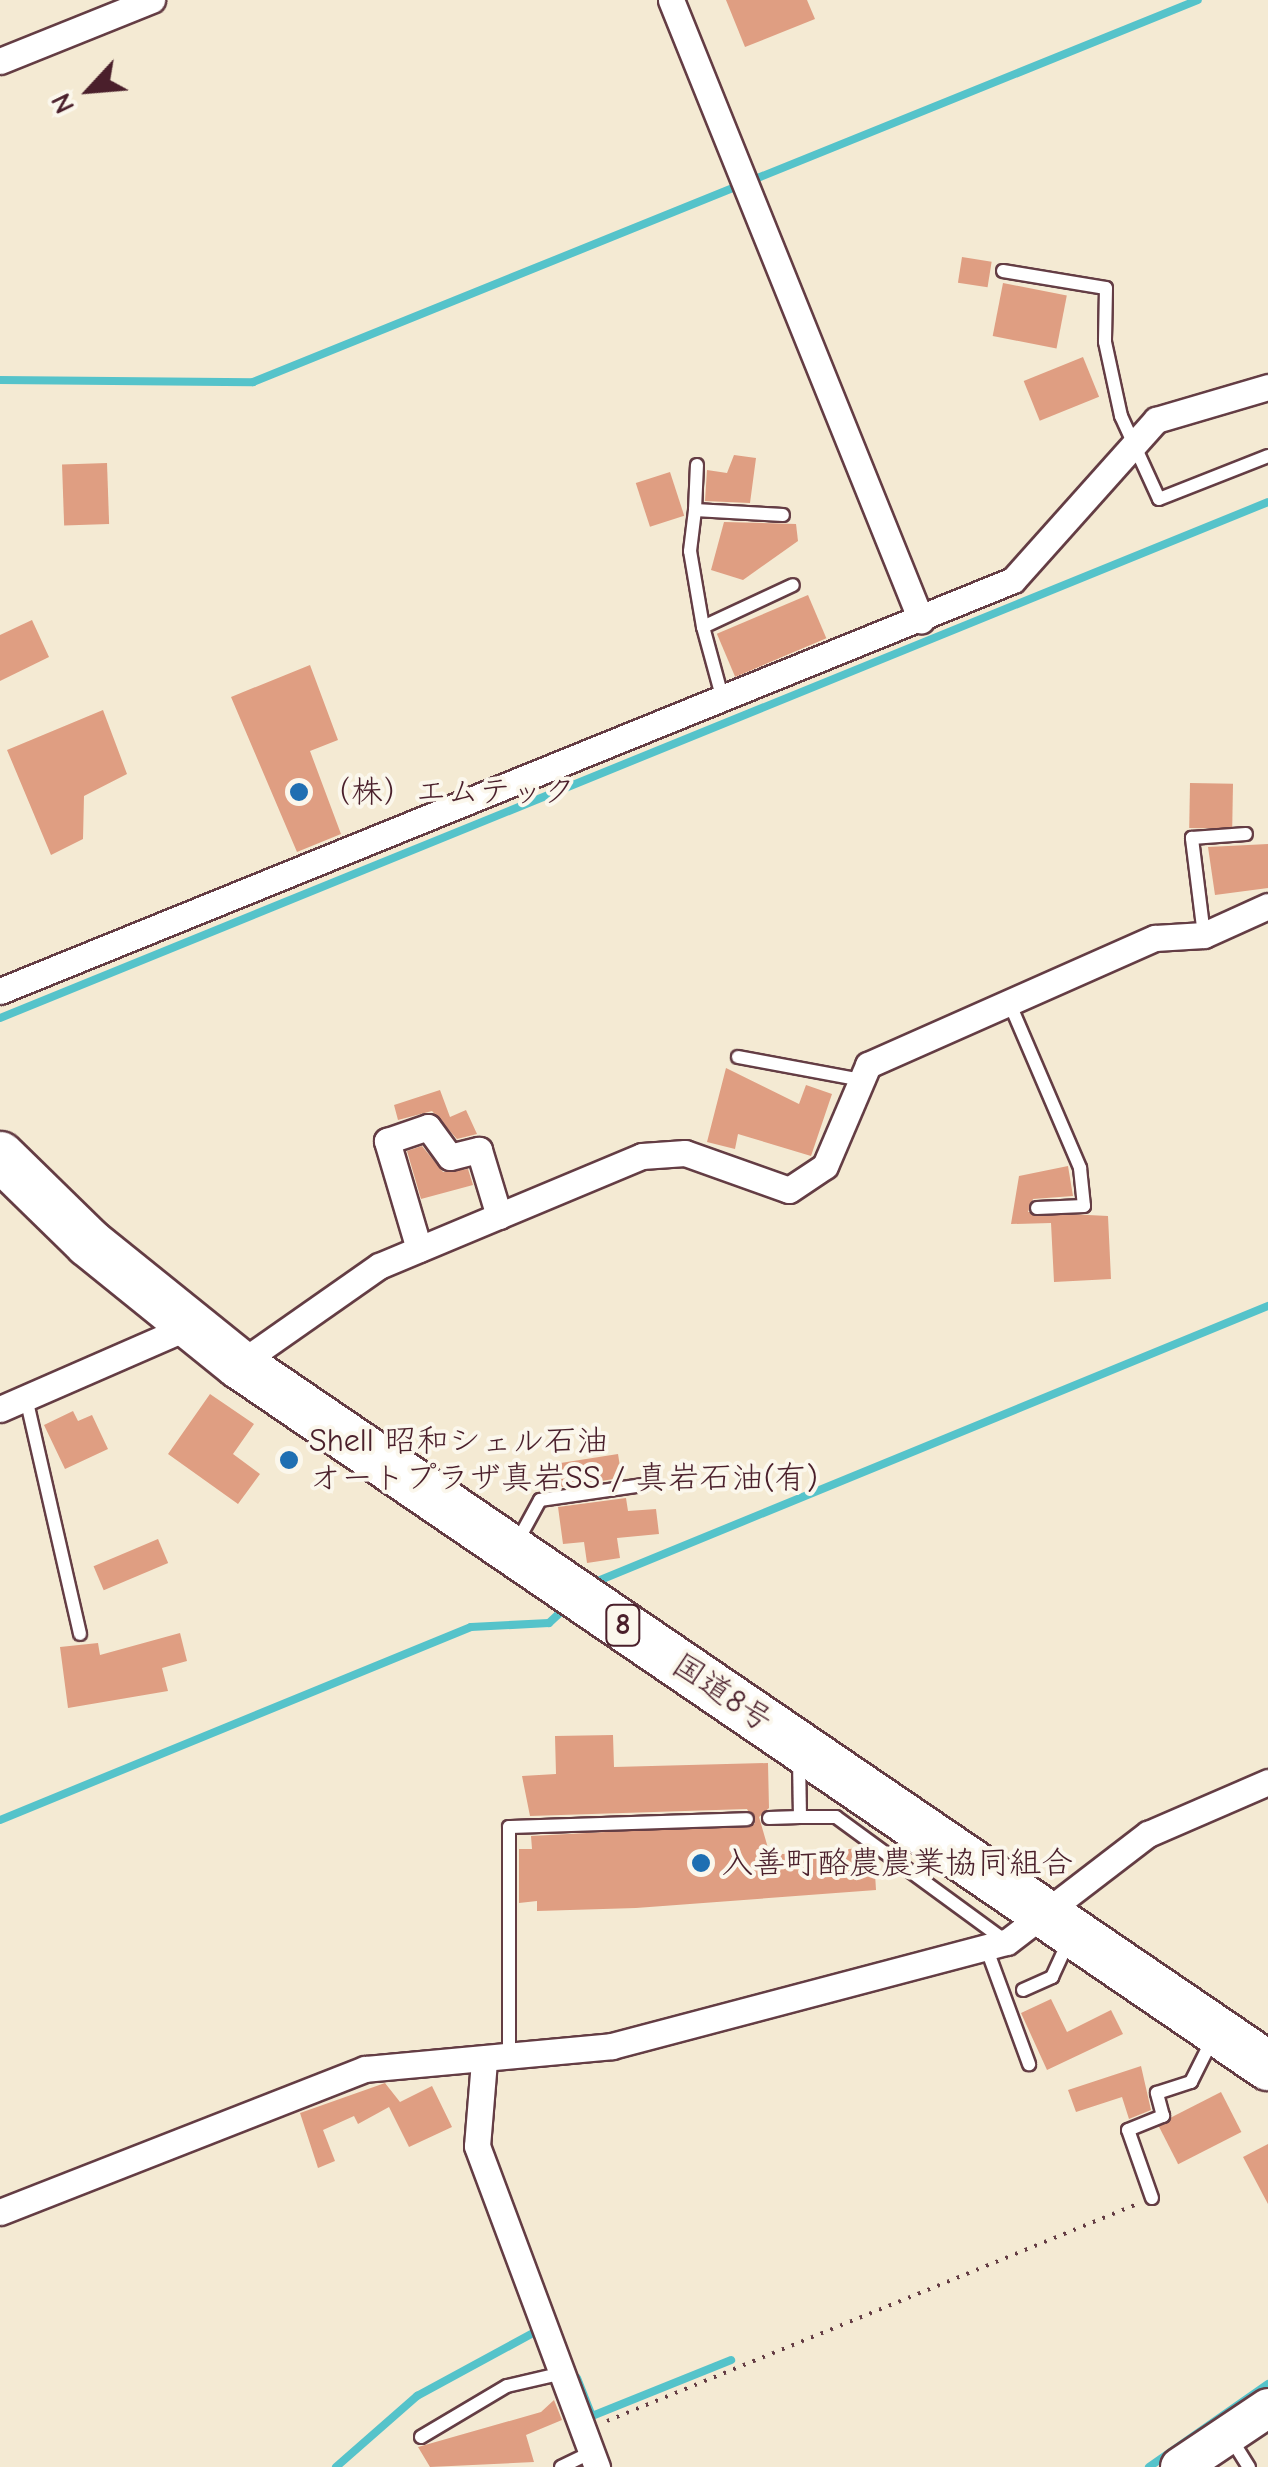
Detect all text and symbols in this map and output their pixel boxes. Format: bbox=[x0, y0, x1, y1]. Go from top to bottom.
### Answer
north arrow bbox=[40, 40, 140, 140]
text: N bbox=[45, 88, 81, 118]
place label: （株）エムテック bbox=[319, 773, 575, 811]
marker: （株）エムテック bbox=[288, 781, 310, 803]
place label: Shell 昭和シェル石油 オートプラザ真岩SS / 真岩石油(有) bbox=[309, 1423, 818, 1498]
marker: Shell 昭和シェル石油 オートプラザ真岩SS / 真岩石油(有) bbox=[278, 1449, 300, 1471]
road number: 8 bbox=[603, 1600, 643, 1650]
street label: 国道8号 bbox=[665, 1646, 779, 1740]
place label: 入善町酪農農業協同組合 bbox=[721, 1844, 1073, 1882]
marker: 入善町酪農農業協同組合 bbox=[690, 1852, 712, 1874]

